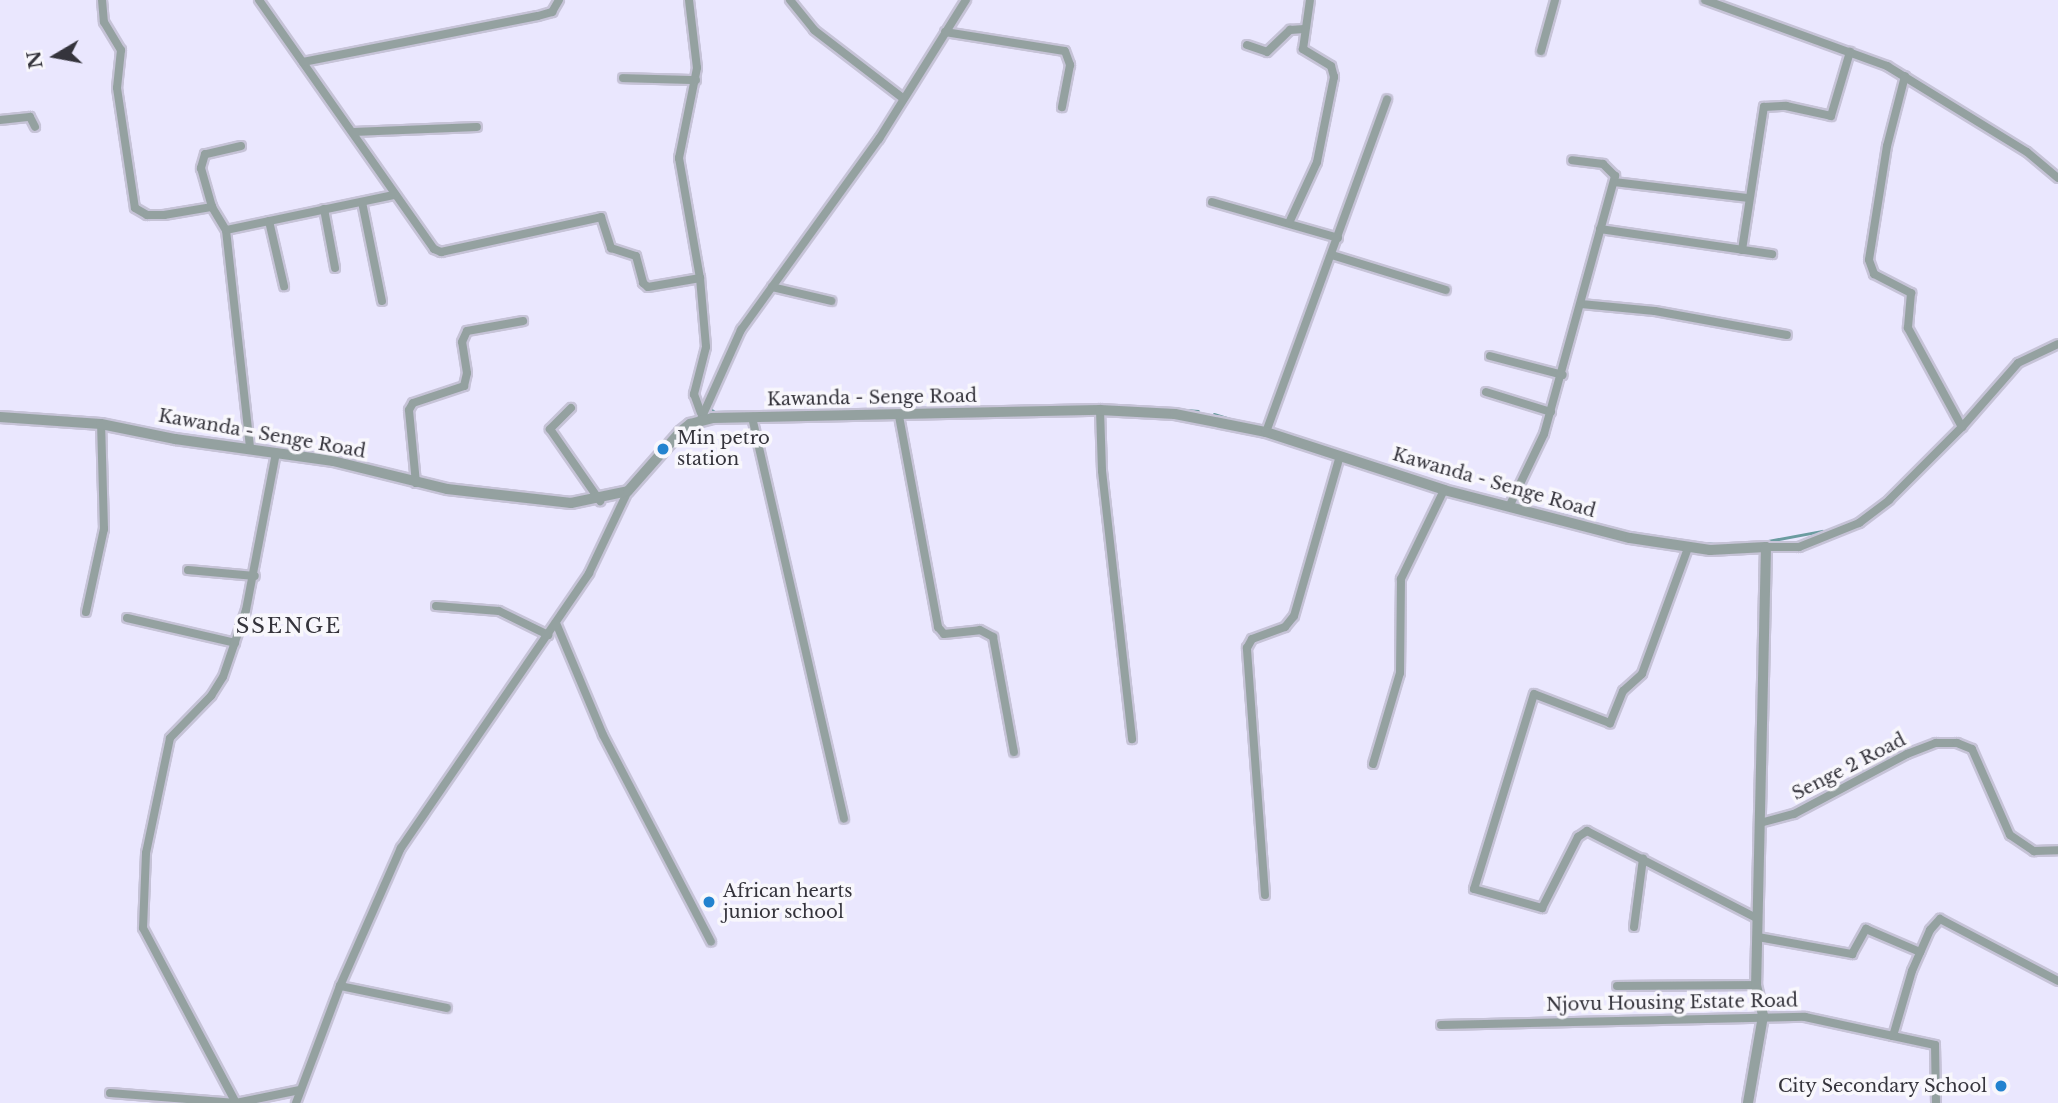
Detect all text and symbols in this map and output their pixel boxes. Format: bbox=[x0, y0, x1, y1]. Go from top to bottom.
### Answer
north arrow bbox=[21, 21, 91, 91]
text: N bbox=[22, 49, 48, 71]
street label: Kawanda - Senge Road bbox=[767, 385, 977, 411]
street label: Kawanda - Senge Road bbox=[157, 405, 367, 463]
place label: Min petro station bbox=[677, 428, 770, 471]
marker: Min petro station bbox=[655, 441, 671, 457]
street label: Kawanda - Senge Road bbox=[1390, 444, 1598, 522]
district label: SSENGE bbox=[236, 613, 342, 639]
street label: Senge 2 Road bbox=[1789, 729, 1909, 805]
place label: African hearts junior school bbox=[723, 881, 852, 924]
marker: African hearts junior school bbox=[701, 894, 717, 910]
street label: Njovu Housing Estate Road bbox=[1546, 990, 1798, 1016]
place label: City Secondary School bbox=[1777, 1075, 1987, 1097]
marker: City Secondary School bbox=[1993, 1078, 2009, 1094]

